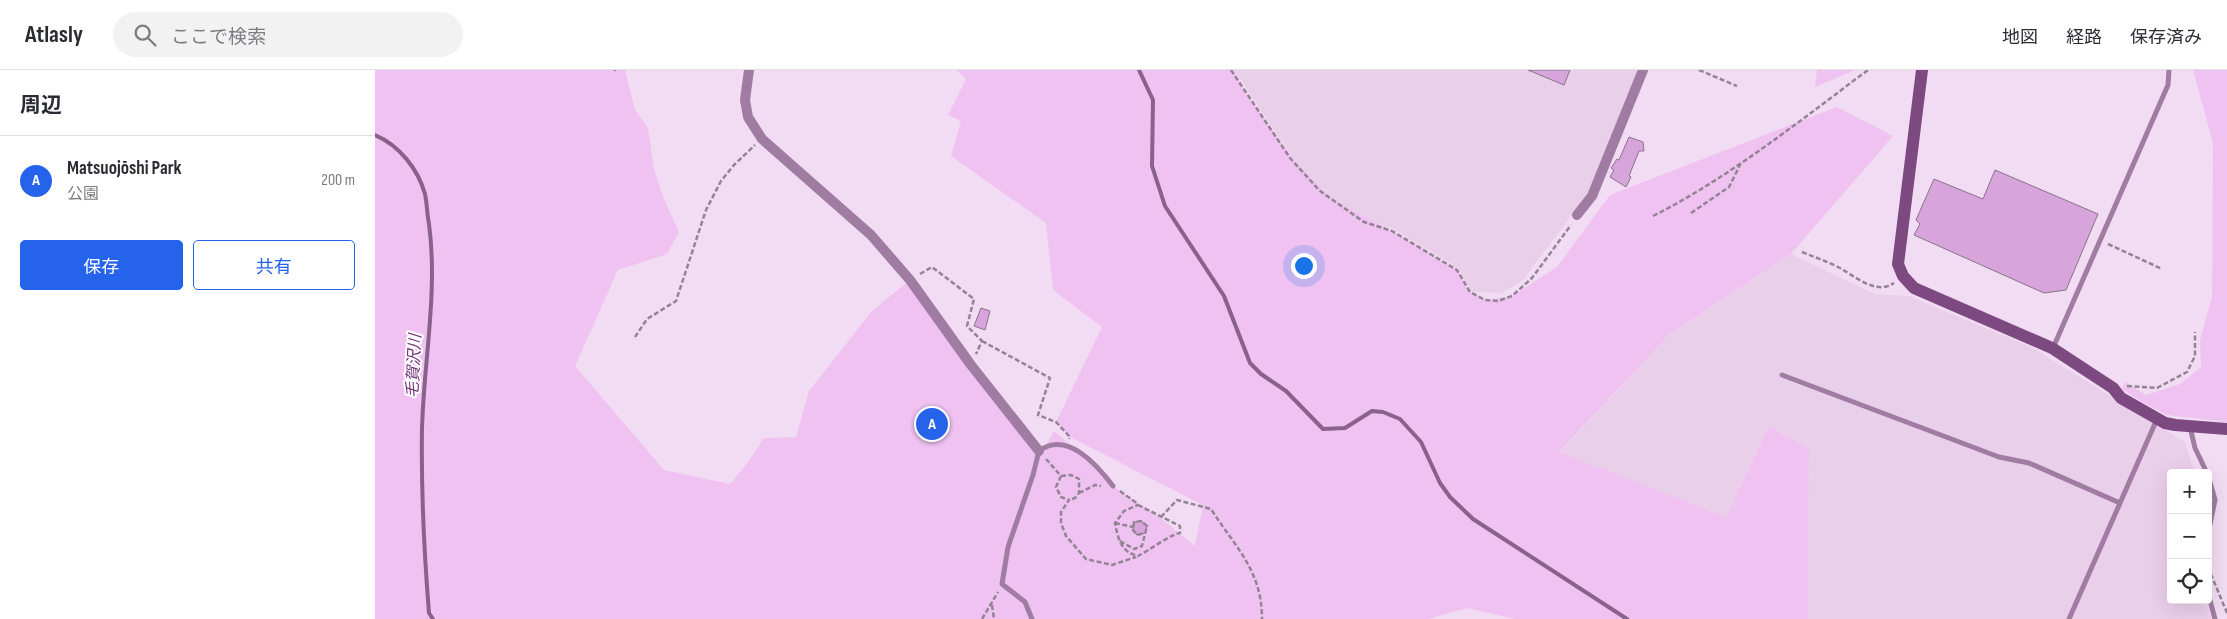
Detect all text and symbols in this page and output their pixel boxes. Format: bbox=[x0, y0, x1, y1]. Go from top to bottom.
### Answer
search box bbox=[113, 12, 463, 57]
text: Atlasly bbox=[25, 20, 83, 49]
icon: search bbox=[131, 21, 159, 49]
text: ここで検索 bbox=[171, 26, 266, 49]
text: 地図 bbox=[2002, 27, 2038, 48]
text: 経路 bbox=[2066, 27, 2102, 48]
text: 保存済み bbox=[2130, 27, 2202, 48]
text: 周辺 bbox=[20, 93, 62, 118]
text: Matsuojōshi Park bbox=[67, 157, 182, 180]
text: A bbox=[32, 171, 40, 190]
text: 200 m bbox=[321, 171, 355, 190]
text: 公園 bbox=[67, 185, 99, 204]
button: 保存 bbox=[20, 240, 183, 290]
button: 共有 bbox=[193, 240, 355, 290]
your location bbox=[1291, 253, 1317, 279]
water label: 毛賀沢川 bbox=[403, 332, 426, 399]
pin: A bbox=[916, 405, 948, 443]
map controls bbox=[2167, 469, 2212, 604]
button: + bbox=[2167, 469, 2212, 514]
button: − bbox=[2167, 514, 2212, 559]
button: locate bbox=[2167, 559, 2212, 604]

